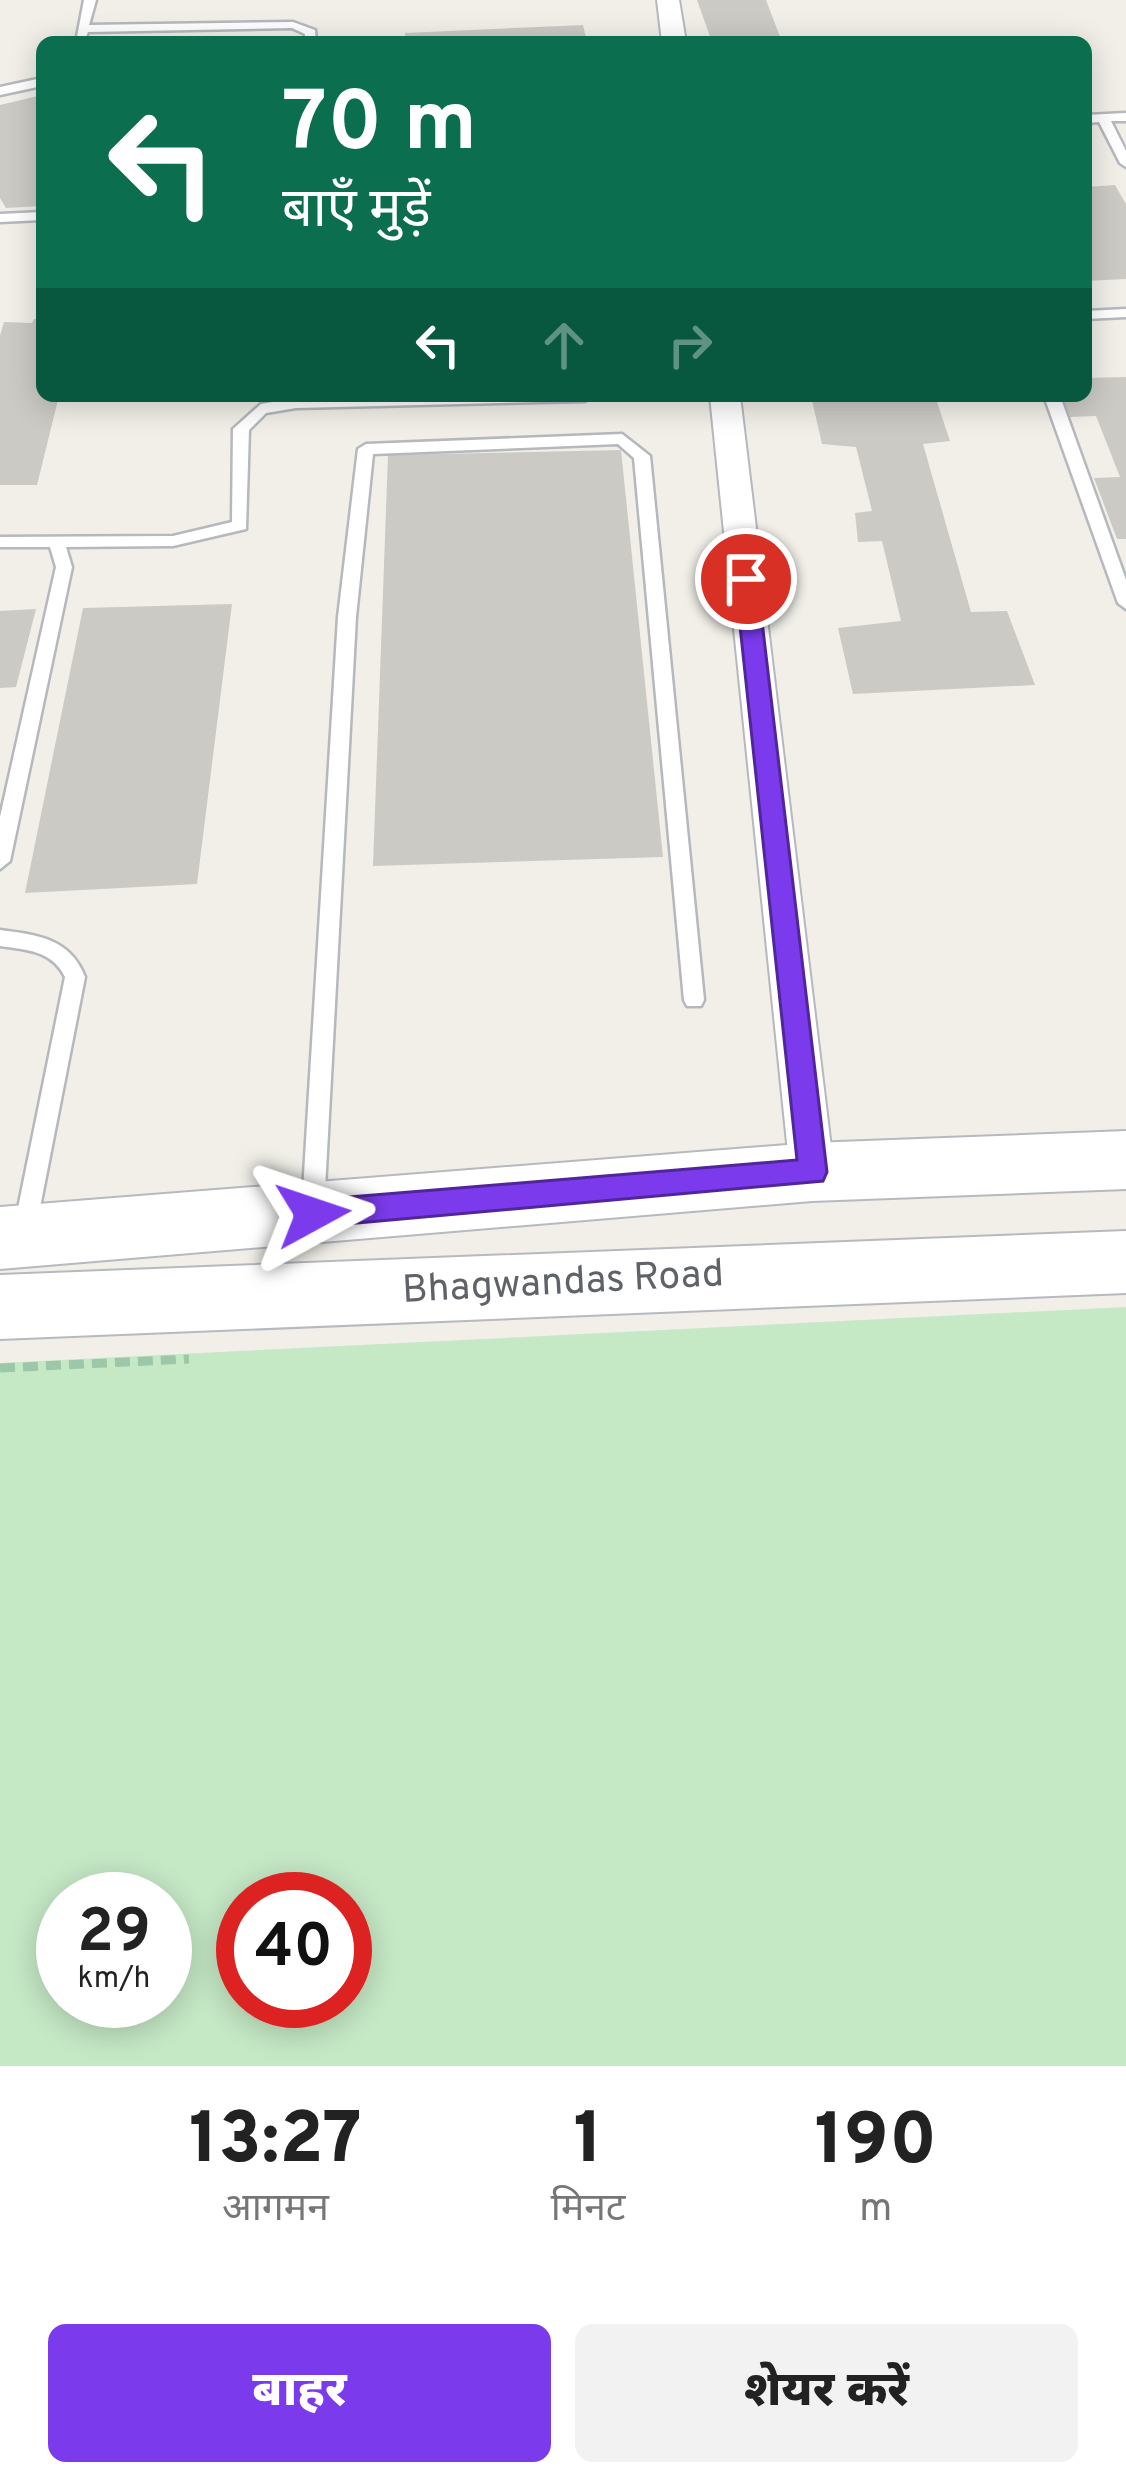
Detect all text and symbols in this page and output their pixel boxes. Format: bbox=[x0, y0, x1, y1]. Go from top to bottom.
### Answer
text: 70 m bbox=[282, 74, 477, 180]
icon: left bbox=[84, 84, 240, 240]
text: बाएँ मुड़ें bbox=[282, 178, 431, 247]
icon: left bbox=[405, 312, 471, 378]
icon: ahead bbox=[531, 312, 597, 378]
icon: right bbox=[657, 312, 723, 378]
pin bbox=[695, 528, 797, 630]
icon: arrive bbox=[713, 546, 779, 612]
position arrow bbox=[250, 1151, 376, 1277]
street label: Bhagwandas Road bbox=[401, 1251, 725, 1317]
speed limit sign: 40 bbox=[216, 1872, 372, 2028]
text: 29 bbox=[77, 1897, 151, 1973]
text: km/h bbox=[78, 1961, 150, 1998]
text: 13:27 bbox=[189, 2097, 362, 2189]
text: 1 bbox=[573, 2097, 603, 2189]
text: 190 bbox=[815, 2098, 937, 2190]
text: आगमन bbox=[222, 2186, 329, 2235]
text: मिनट bbox=[551, 2186, 626, 2235]
text: m bbox=[859, 2186, 892, 2235]
button: बाहर bbox=[48, 2324, 551, 2462]
button: शेयर करें bbox=[575, 2324, 1078, 2462]

